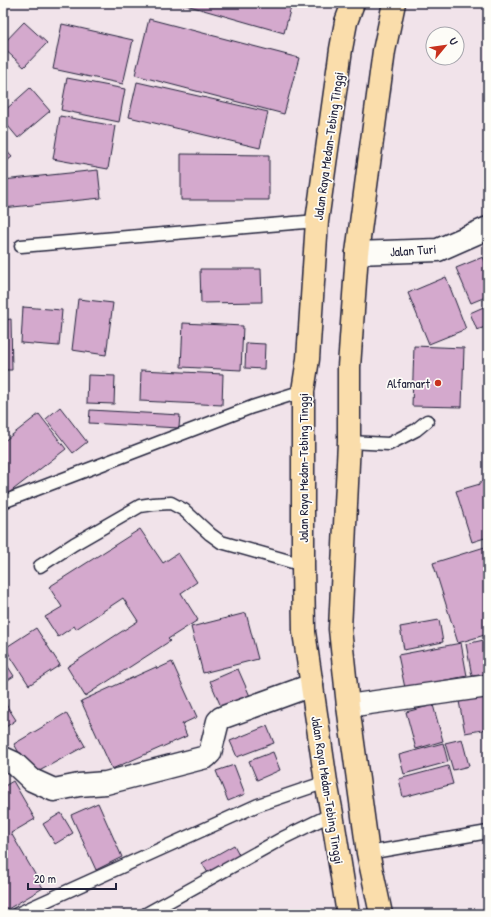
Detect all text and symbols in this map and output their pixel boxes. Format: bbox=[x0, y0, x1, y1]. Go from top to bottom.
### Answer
north arrow bbox=[425, 26, 465, 66]
text: U bbox=[446, 35, 461, 47]
street label: Jalan Raya Medan-Tebing Tinggi bbox=[309, 71, 347, 221]
street label: Jalan Turi bbox=[389, 239, 437, 261]
place label: Alfamart bbox=[387, 374, 431, 392]
marker: Alfamart bbox=[433, 378, 443, 388]
street label: Jalan Raya Medan-Tebing Tinggi bbox=[294, 393, 312, 543]
street label: Jalan Raya Medan-Tebing Tinggi bbox=[307, 715, 349, 865]
scale bar bbox=[28, 865, 116, 891]
text: 20 m bbox=[34, 870, 56, 887]

